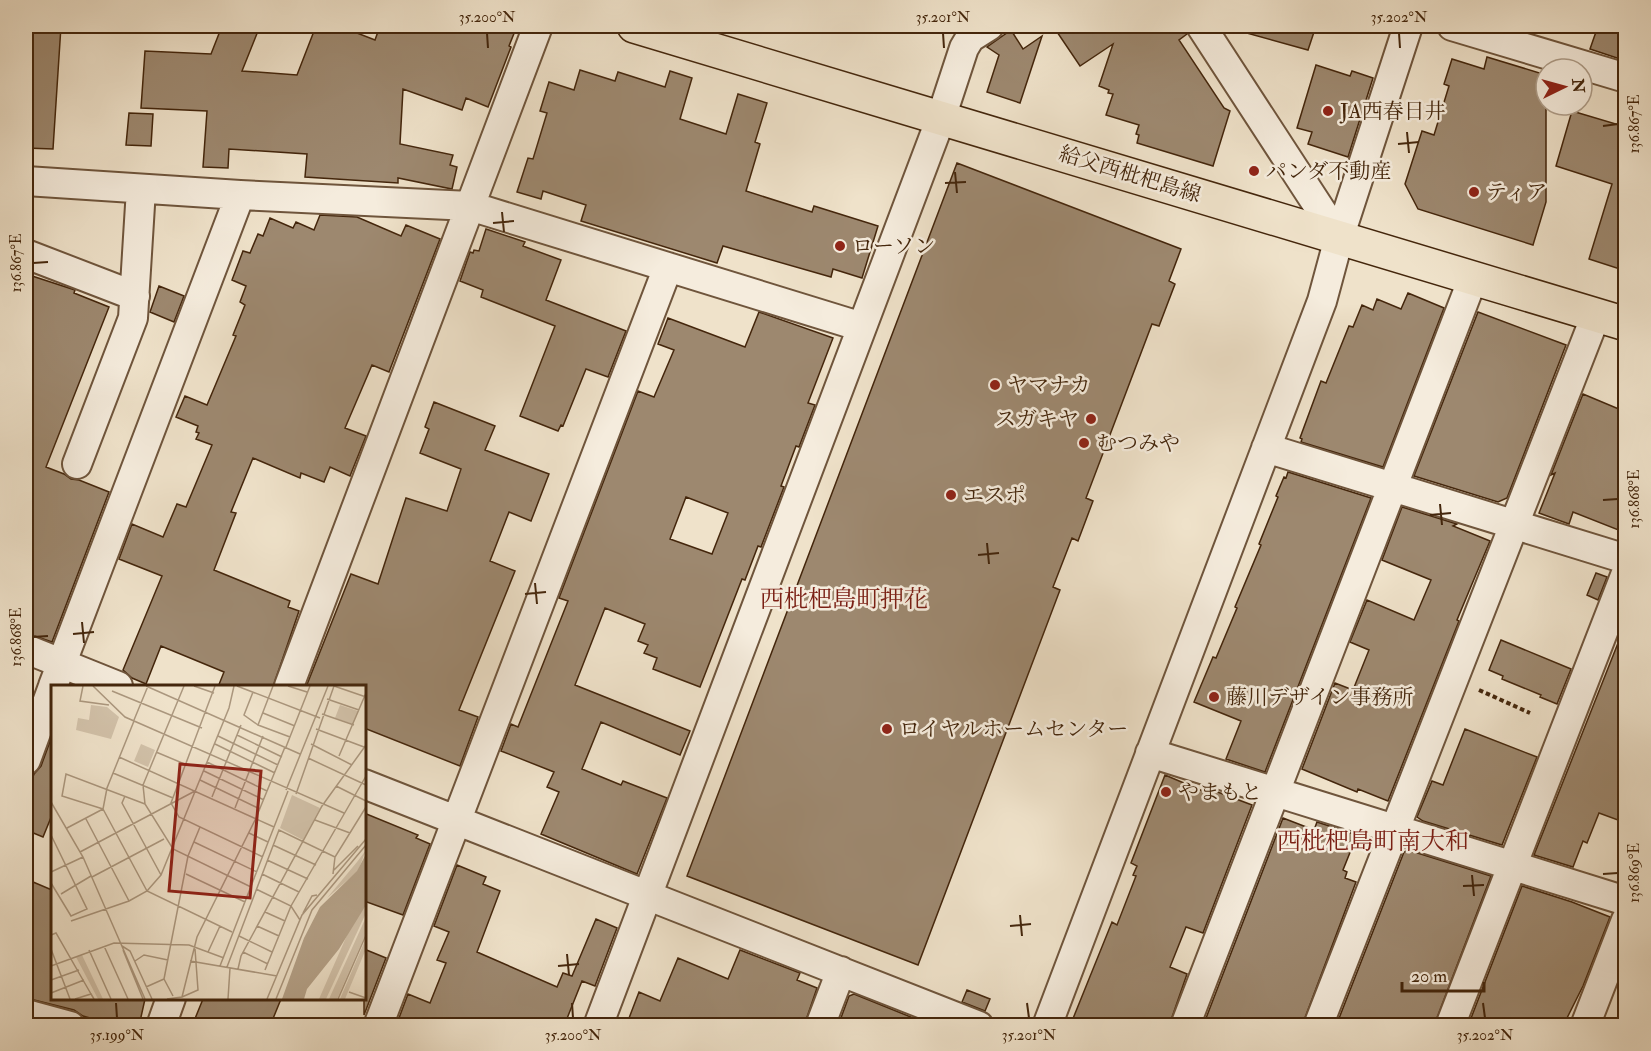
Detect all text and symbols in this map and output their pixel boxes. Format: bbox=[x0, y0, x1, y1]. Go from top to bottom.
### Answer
text: 35.200°N bbox=[459, 8, 516, 27]
text: 35.201°N bbox=[916, 8, 971, 27]
text: 35.202°N bbox=[1371, 8, 1428, 27]
north arrow bbox=[1534, 57, 1594, 117]
text: N bbox=[1567, 77, 1589, 94]
text: 136.867°E bbox=[1625, 94, 1644, 154]
place label: JA西春日井 bbox=[1339, 98, 1446, 125]
marker: JA西春日井 bbox=[1321, 104, 1335, 118]
street label: 給父西枇杷島線 bbox=[1056, 140, 1204, 209]
place label: パンダ不動産 bbox=[1266, 158, 1391, 185]
marker: パンダ不動産 bbox=[1247, 164, 1261, 178]
place label: ティア bbox=[1486, 179, 1547, 206]
marker: ティア bbox=[1467, 185, 1481, 199]
text: 136.867°E bbox=[7, 233, 26, 293]
place label: ローソン bbox=[852, 233, 935, 260]
marker: ローソン bbox=[833, 239, 847, 253]
place label: ヤマナカ bbox=[1007, 372, 1091, 399]
marker: ヤマナカ bbox=[988, 378, 1002, 392]
place label: スガキヤ bbox=[995, 406, 1079, 433]
marker: スガキヤ bbox=[1084, 412, 1098, 426]
place label: むつみや bbox=[1096, 430, 1180, 457]
marker: むつみや bbox=[1077, 436, 1091, 450]
text: 136.868°E bbox=[1625, 469, 1644, 529]
place label: エスポ bbox=[963, 482, 1026, 509]
marker: エスポ bbox=[944, 488, 958, 502]
district label: 西枇杷島町押花 bbox=[760, 584, 928, 615]
text: 136.868°E bbox=[7, 607, 26, 667]
place label: 藤川デザイン事務所 bbox=[1226, 684, 1414, 711]
inset map bbox=[51, 685, 366, 1000]
marker: 藤川デザイン事務所 bbox=[1207, 690, 1221, 704]
place label: ロイヤルホームセンター bbox=[899, 716, 1128, 743]
marker: ロイヤルホームセンター bbox=[880, 722, 894, 736]
place label: やまもと bbox=[1178, 779, 1262, 806]
marker: やまもと bbox=[1159, 785, 1173, 799]
district label: 西枇杷島町南大和 bbox=[1277, 826, 1469, 857]
text: 136.869°E bbox=[1625, 843, 1644, 903]
scale bar bbox=[1402, 955, 1484, 993]
text: 20 m bbox=[1411, 965, 1447, 988]
text: 35.199°N bbox=[90, 1026, 145, 1045]
text: 35.200°N bbox=[545, 1026, 602, 1045]
text: 35.201°N bbox=[1002, 1026, 1057, 1045]
text: 35.202°N bbox=[1457, 1026, 1514, 1045]

